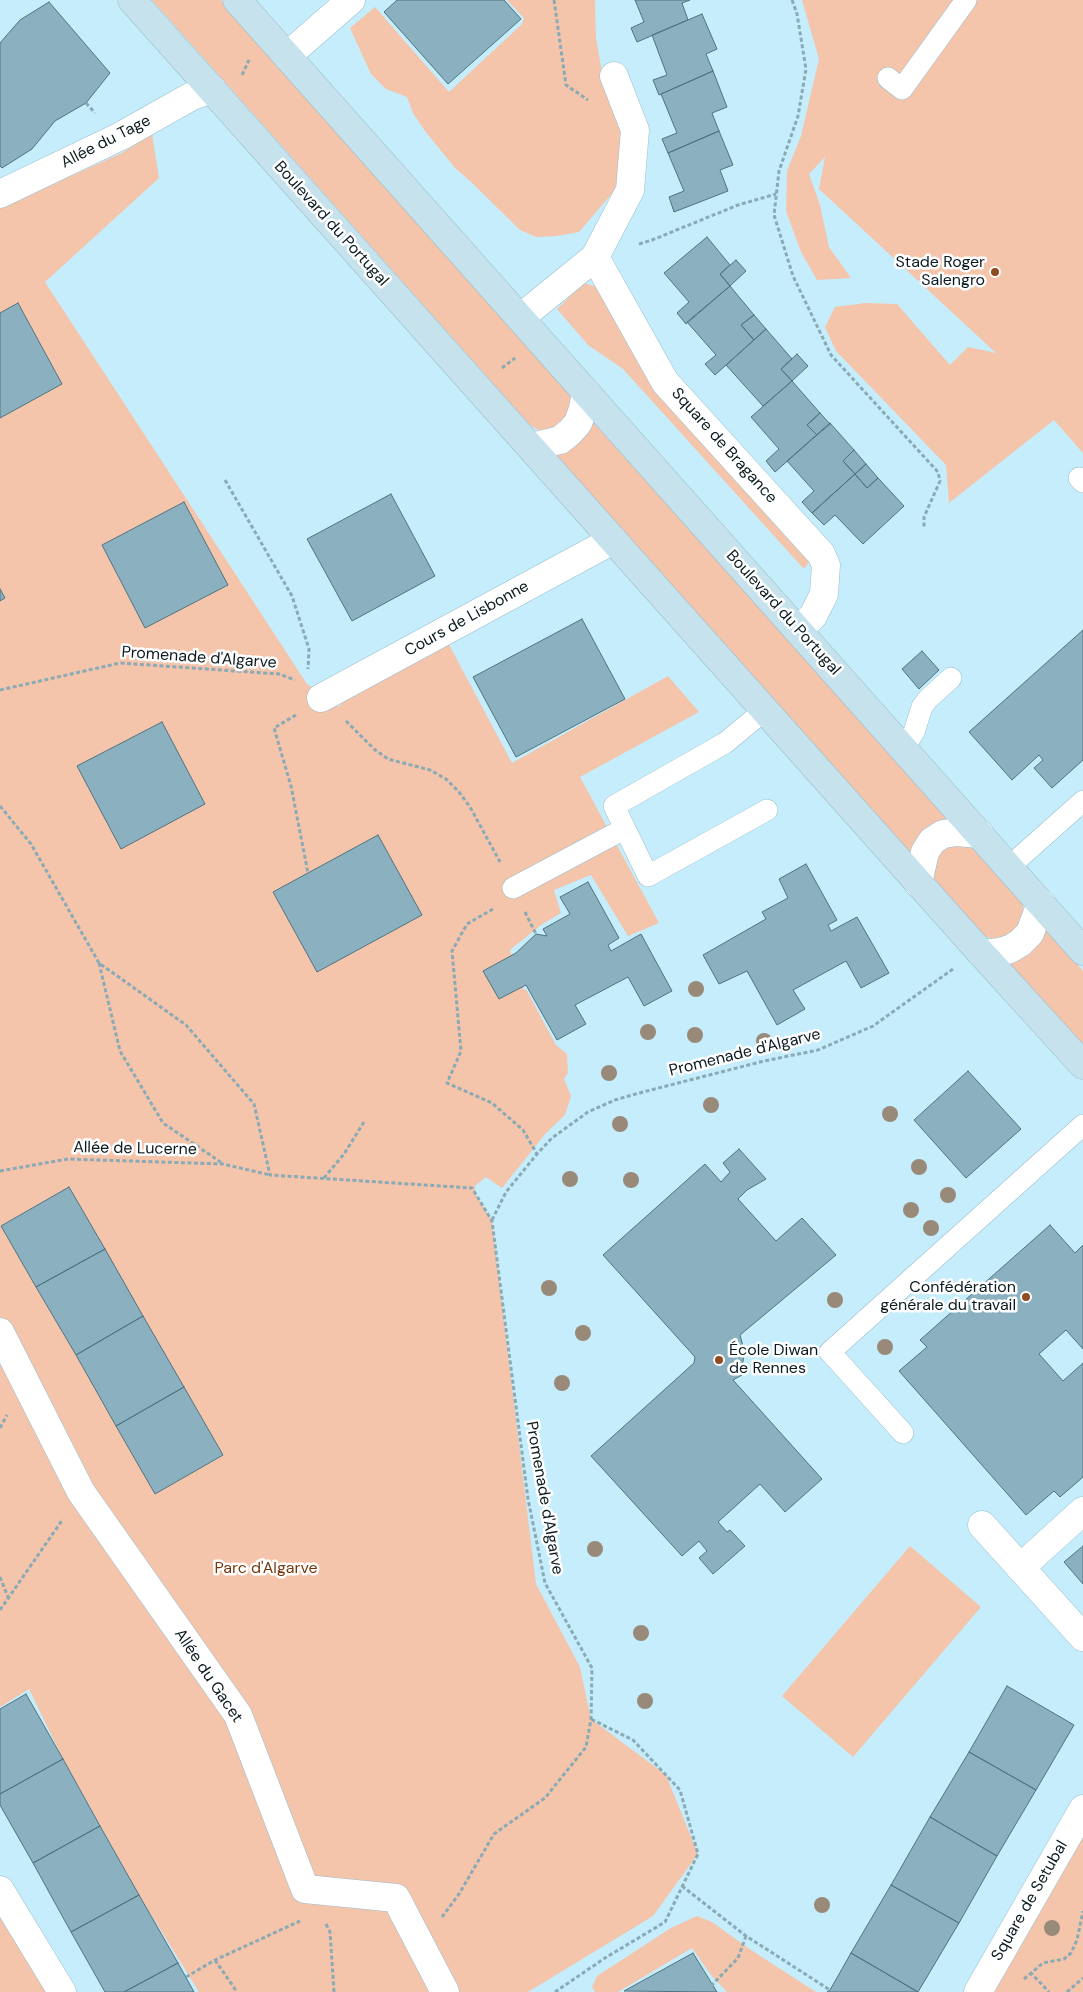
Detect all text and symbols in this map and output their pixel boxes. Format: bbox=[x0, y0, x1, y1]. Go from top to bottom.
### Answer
street label: Allée du Tage bbox=[58, 111, 154, 173]
street label: Boulevard du Portugal bbox=[270, 158, 392, 290]
place label: Stade Roger Salengro bbox=[896, 253, 985, 291]
marker: Stade Roger Salengro bbox=[989, 266, 1001, 278]
street label: Square de Bragance bbox=[667, 384, 781, 508]
street label: Boulevard du Portugal bbox=[722, 547, 844, 679]
street label: Cours de Lisbonne bbox=[402, 577, 532, 661]
street label: Promenade d'Algarve bbox=[121, 643, 277, 673]
street label: Promenade d'Algarve bbox=[667, 1025, 823, 1081]
street label: Allée de Lucerne bbox=[73, 1138, 197, 1160]
place label: Confédération générale du travail bbox=[880, 1278, 1016, 1316]
marker: Confédération générale du travail bbox=[1020, 1291, 1032, 1303]
place label: École Diwan de Rennes bbox=[729, 1341, 818, 1379]
marker: École Diwan de Rennes bbox=[713, 1354, 725, 1366]
street label: Promenade d'Algarve bbox=[521, 1420, 567, 1576]
park label: Parc d'Algarve bbox=[214, 1559, 318, 1579]
street label: Allée du Gacet bbox=[170, 1626, 246, 1726]
street label: Square de Setubal bbox=[988, 1838, 1072, 1964]

